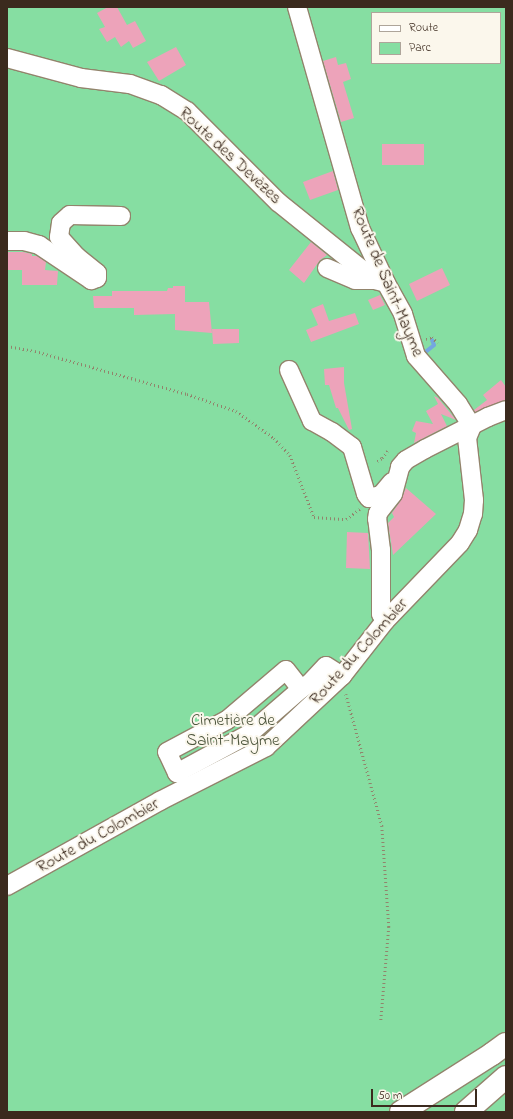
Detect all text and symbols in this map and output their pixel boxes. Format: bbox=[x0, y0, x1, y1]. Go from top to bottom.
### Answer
legend bbox=[371, 12, 501, 64]
text: Route bbox=[409, 19, 438, 37]
text: Parc bbox=[409, 39, 431, 57]
street label: Route des Devèzes bbox=[174, 103, 286, 209]
street label: Route de Saint-Mayme bbox=[346, 204, 428, 360]
street label: Route du Colombier bbox=[306, 594, 412, 710]
park label: Cimetière de Saint-Mayme bbox=[186, 711, 280, 751]
street label: Route du Colombier bbox=[33, 794, 163, 878]
scale bar bbox=[373, 1081, 479, 1107]
text: 50 m bbox=[378, 1087, 402, 1105]

